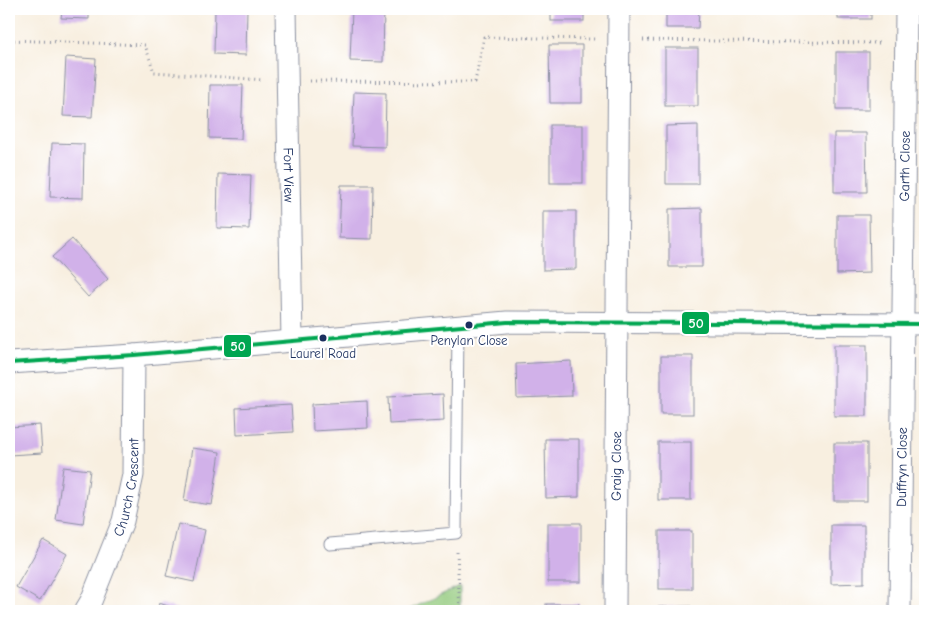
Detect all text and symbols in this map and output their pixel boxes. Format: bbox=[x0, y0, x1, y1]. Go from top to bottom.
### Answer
street label: Garth Close bbox=[896, 131, 913, 202]
street label: Fort View bbox=[280, 147, 298, 203]
line badge: 50 bbox=[681, 311, 710, 335]
text: 50 bbox=[688, 315, 704, 332]
marker: Penylan Close bbox=[464, 320, 474, 330]
marker: Laurel Road bbox=[318, 333, 328, 343]
place label: Penylan Close bbox=[431, 333, 508, 348]
line badge: 50 bbox=[223, 334, 252, 358]
text: 50 bbox=[230, 338, 246, 355]
place label: Laurel Road bbox=[290, 346, 356, 361]
street label: Duffryn Close bbox=[893, 427, 910, 507]
street label: Graig Close bbox=[607, 431, 625, 501]
street label: Church Crescent bbox=[109, 437, 142, 539]

